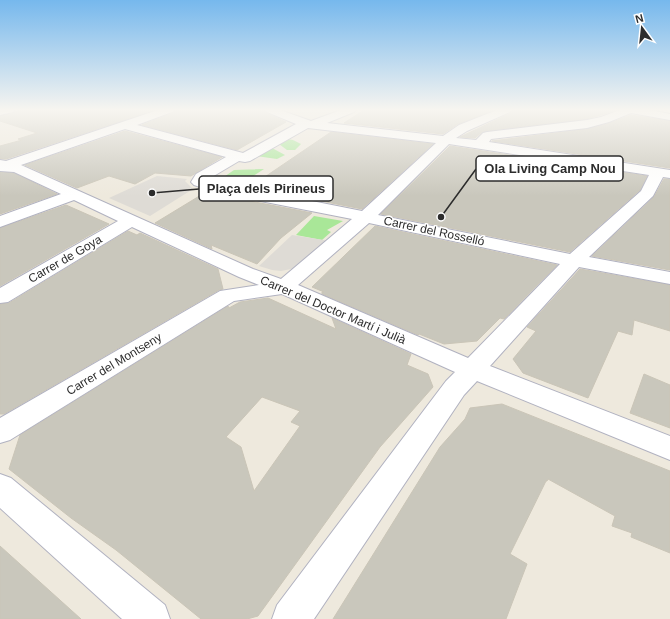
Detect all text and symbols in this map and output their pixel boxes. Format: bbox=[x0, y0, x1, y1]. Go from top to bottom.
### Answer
north arrow bbox=[622, 8, 662, 48]
text: N bbox=[634, 12, 645, 25]
callout: Ola Living Camp Nou bbox=[476, 156, 623, 181]
text: Ola Living Camp Nou bbox=[484, 161, 616, 176]
callout: Plaça dels Pirineus bbox=[199, 176, 333, 201]
text: Plaça dels Pirineus bbox=[207, 181, 325, 196]
street label: Carrer del Rosselló bbox=[382, 213, 486, 249]
street label: Carrer de Goya bbox=[26, 232, 105, 286]
street label: Carrer del Doctor Martí i Julià bbox=[258, 273, 408, 347]
street label: Carrer del Montseny bbox=[64, 330, 164, 398]

